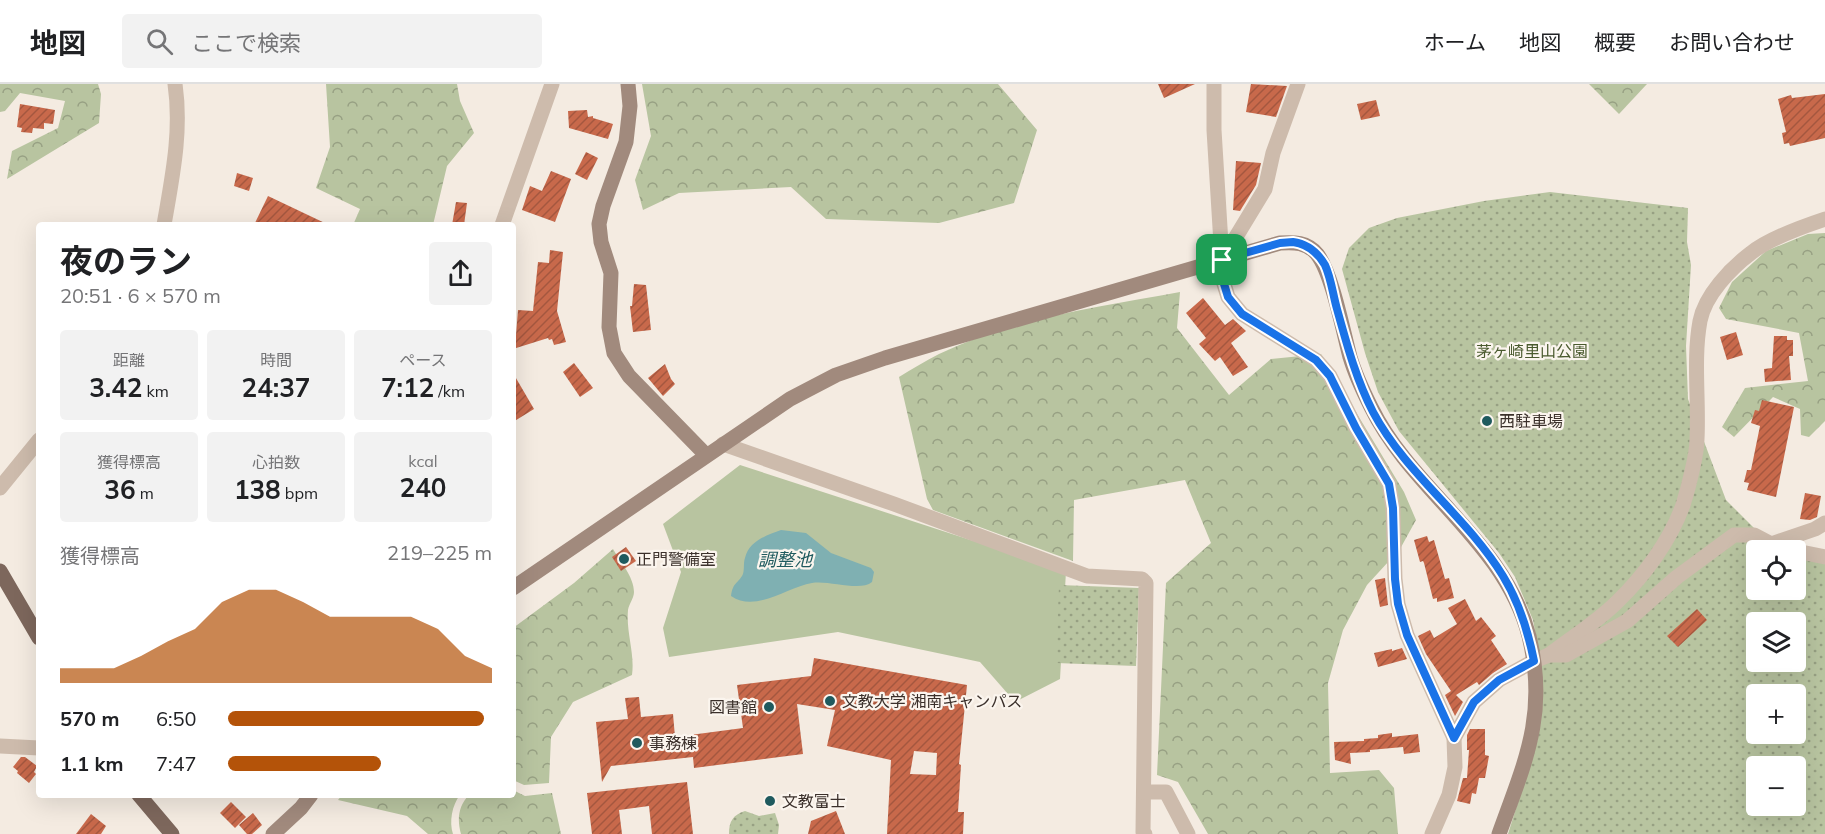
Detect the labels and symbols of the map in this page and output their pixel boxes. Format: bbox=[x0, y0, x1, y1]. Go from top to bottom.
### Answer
pin bbox=[1196, 234, 1247, 285]
park label: 茅ヶ崎里山公園 bbox=[1476, 341, 1588, 361]
place label: 西駐車場 bbox=[1499, 411, 1563, 431]
marker: 西駐車場 bbox=[1480, 414, 1494, 428]
water label: 調整池 bbox=[758, 548, 814, 571]
place label: 正門警備室 bbox=[636, 549, 716, 569]
marker: 正門警備室 bbox=[617, 552, 631, 566]
place label: 文教大学 湘南キャンパス bbox=[842, 691, 1022, 711]
marker: 文教大学 湘南キャンパス bbox=[823, 694, 837, 708]
place label: 図書館 bbox=[709, 697, 757, 717]
marker: 図書館 bbox=[762, 700, 776, 714]
place label: 事務棟 bbox=[649, 733, 697, 753]
marker: 事務棟 bbox=[630, 736, 644, 750]
place label: 文教富士 bbox=[782, 791, 846, 811]
marker: 文教富士 bbox=[763, 794, 777, 808]

